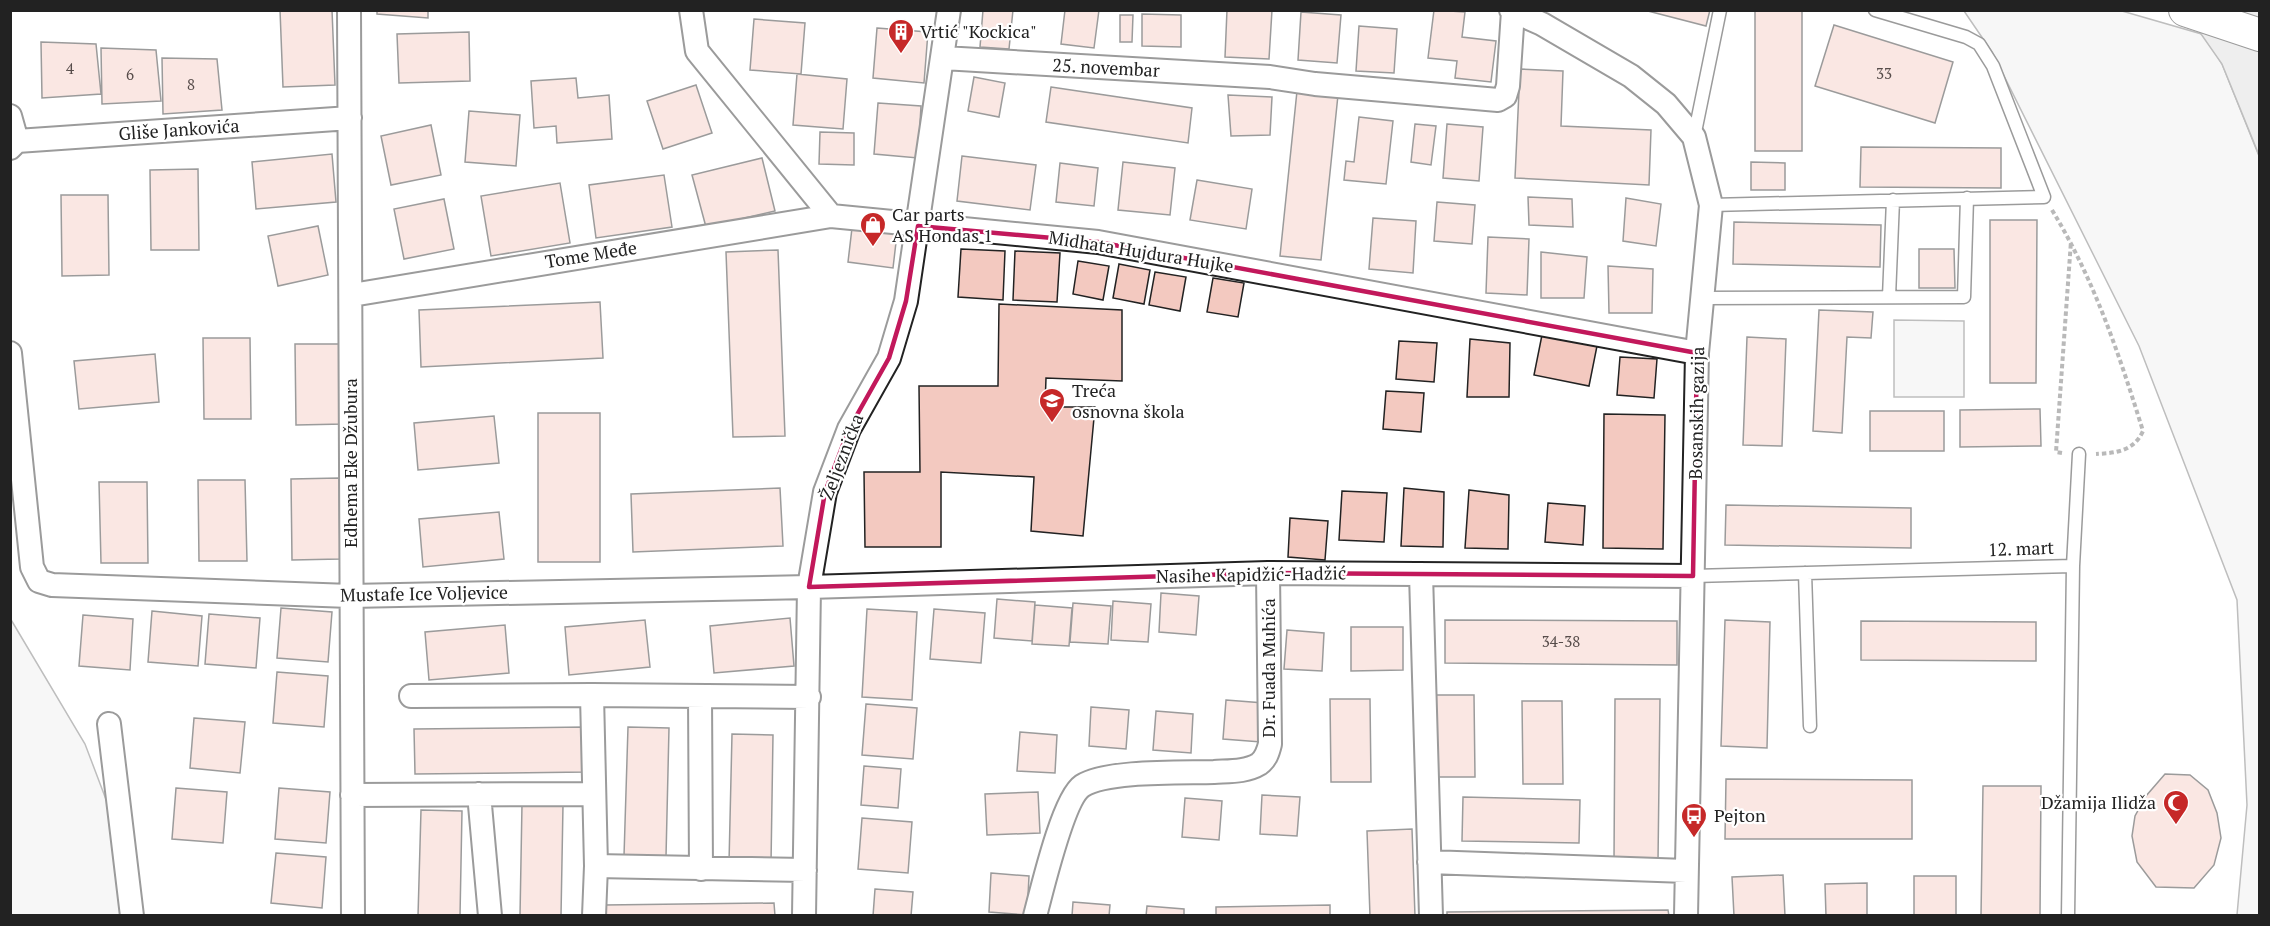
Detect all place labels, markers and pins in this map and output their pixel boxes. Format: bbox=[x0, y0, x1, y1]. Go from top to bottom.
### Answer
building icon: Vrtić "Kockica" bbox=[886, 17, 916, 55]
place label: Vrtić "Kockica" bbox=[920, 19, 1037, 43]
place label: Car parts AS Hondas 1 bbox=[892, 202, 993, 247]
shop icon: Car parts AS Hondas 1 bbox=[858, 210, 888, 248]
place label: Treća osnovna škola bbox=[1072, 378, 1185, 423]
school or university icon: Treća osnovna škola bbox=[1037, 386, 1067, 424]
mosque icon: Džamija Ilidža bbox=[2161, 788, 2191, 826]
place label: Džamija Ilidža bbox=[2041, 790, 2156, 814]
bus stop icon: Pejton bbox=[1679, 801, 1709, 839]
place label: Pejton bbox=[1714, 803, 1766, 827]

